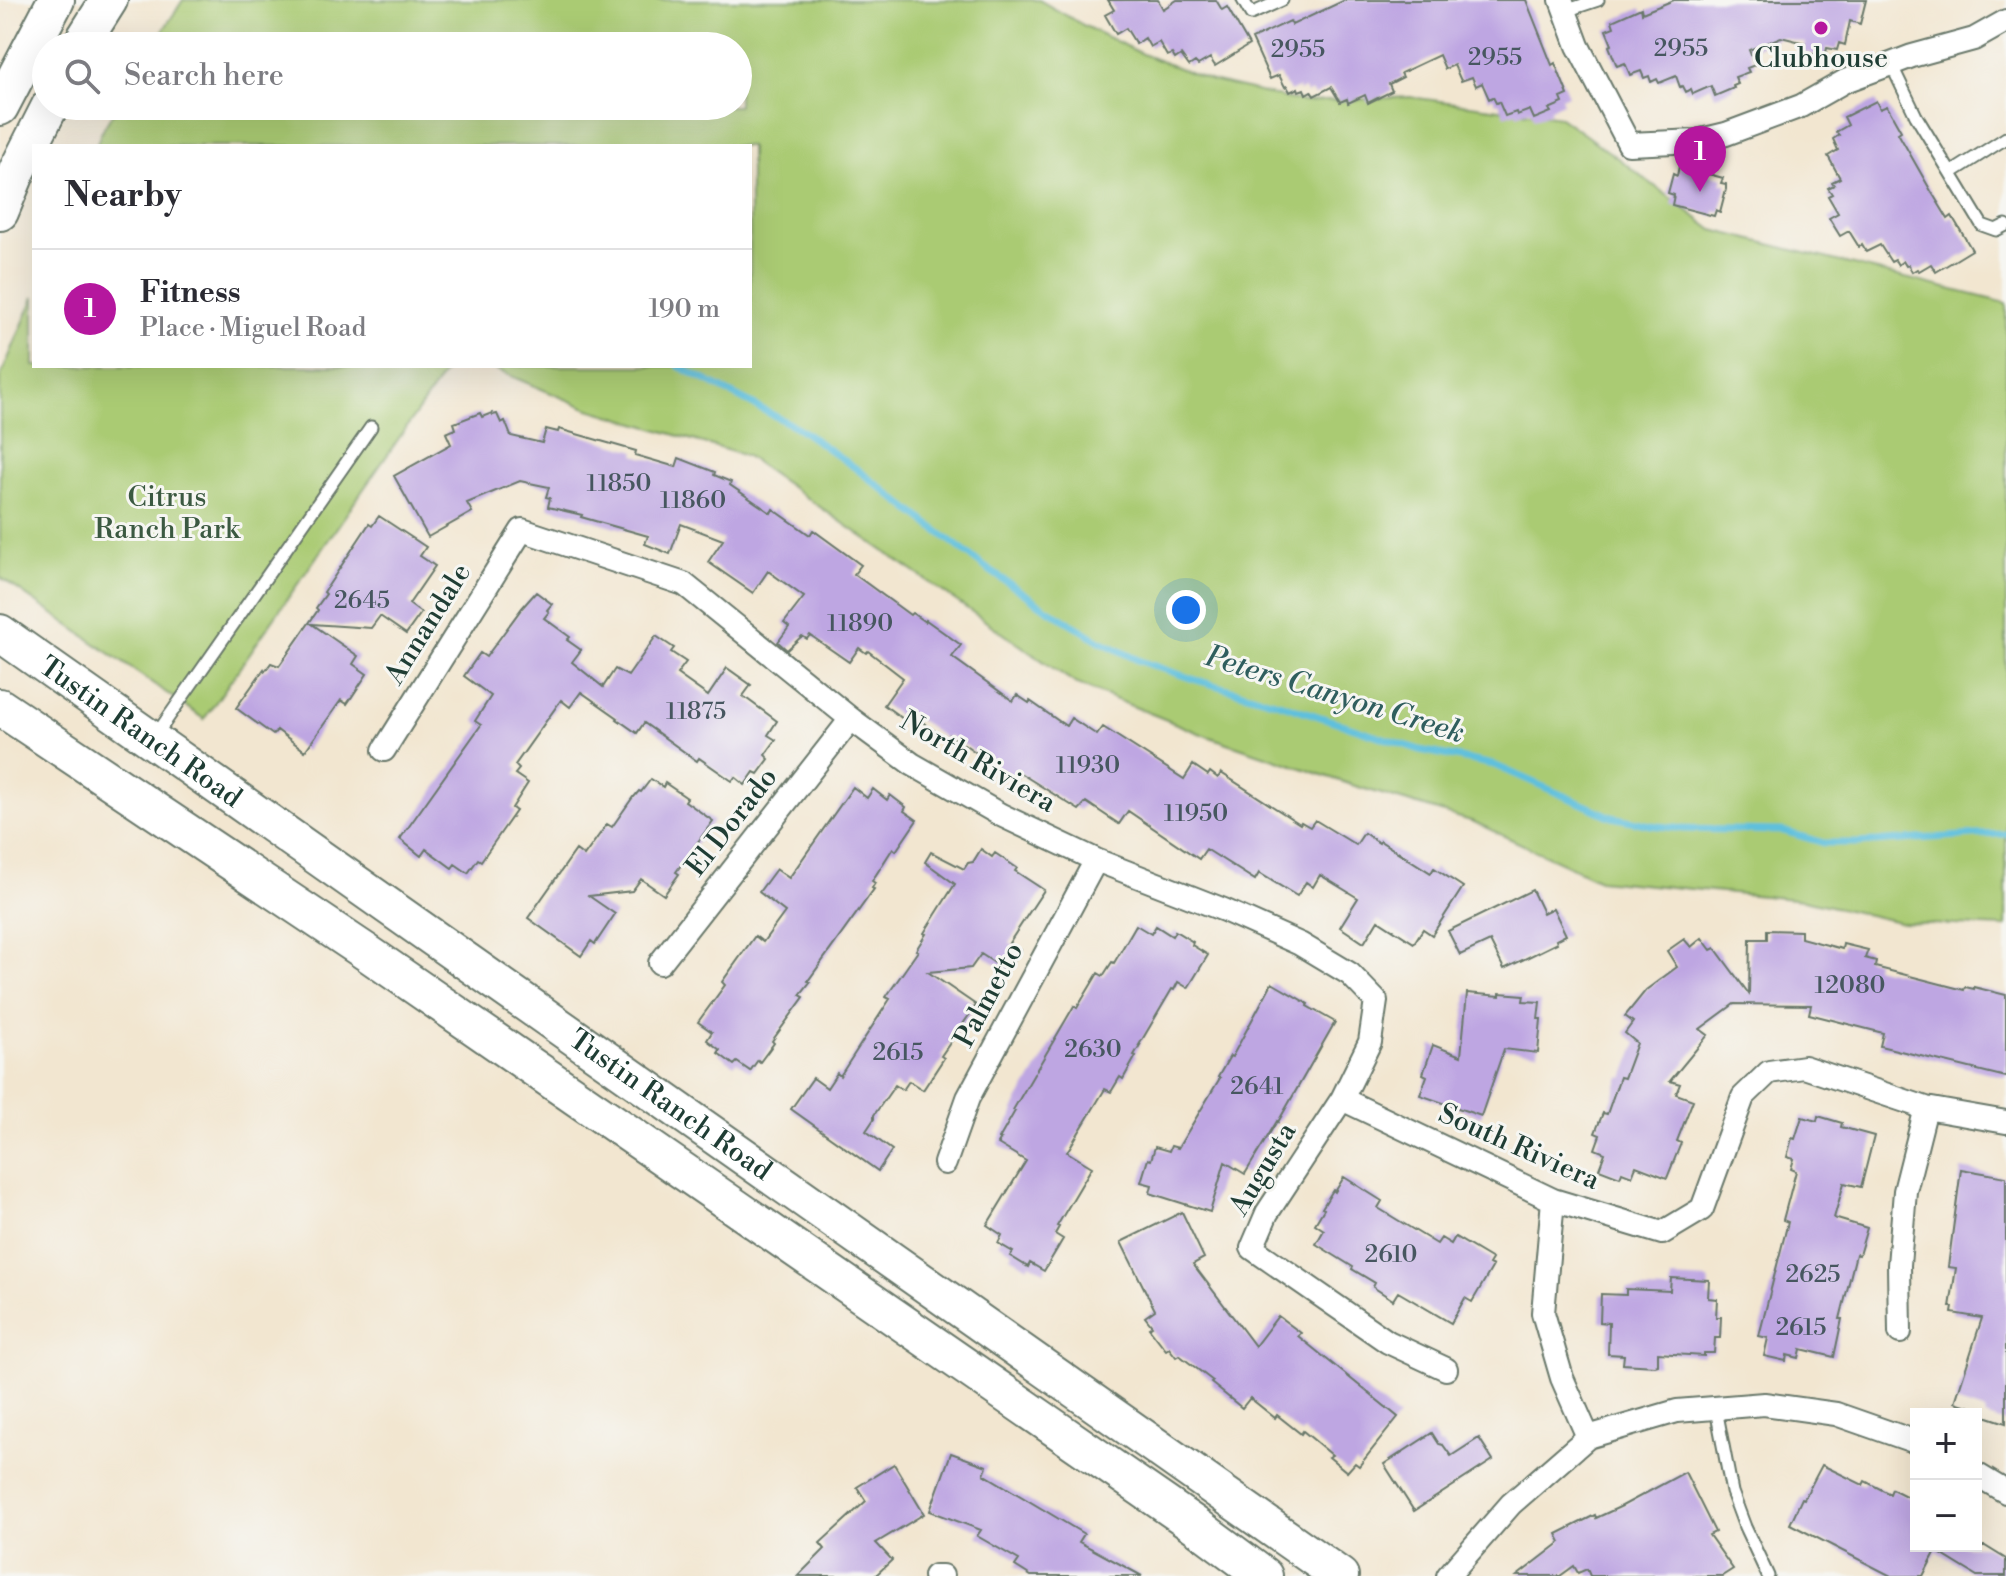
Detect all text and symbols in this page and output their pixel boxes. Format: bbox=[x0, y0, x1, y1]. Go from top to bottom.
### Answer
marker: Clubhouse bbox=[1812, 19, 1830, 37]
search box bbox=[32, 32, 752, 120]
house number: 2955 bbox=[1654, 34, 1708, 64]
house number: 2955 bbox=[1271, 35, 1325, 65]
place label: Clubhouse bbox=[1754, 41, 1888, 76]
house number: 2955 bbox=[1468, 43, 1522, 73]
icon: search bbox=[60, 54, 104, 98]
text: Search here bbox=[124, 57, 284, 95]
pin: 1 bbox=[1674, 126, 1726, 192]
text: Nearby bbox=[64, 175, 182, 217]
text: Fitness bbox=[140, 274, 241, 312]
text: 1 bbox=[84, 293, 96, 325]
text: 190 m bbox=[649, 293, 720, 325]
text: Place · Miguel Road bbox=[140, 312, 366, 344]
house number: 11850 bbox=[587, 469, 651, 499]
park label: Citrus Ranch Park bbox=[94, 480, 241, 547]
house number: 11860 bbox=[660, 486, 726, 516]
street label: Annandale bbox=[377, 557, 479, 692]
house number: 2645 bbox=[334, 586, 390, 616]
your location bbox=[1166, 590, 1206, 630]
house number: 11890 bbox=[827, 609, 893, 639]
water label: Peters Canyon Creek bbox=[1200, 637, 1469, 752]
street label: Tustin Ranch Road bbox=[33, 649, 249, 815]
house number: 11875 bbox=[666, 697, 726, 727]
street label: North Riviera bbox=[894, 703, 1063, 821]
house number: 11930 bbox=[1056, 751, 1120, 781]
street label: El Dorado bbox=[679, 761, 785, 883]
house number: 11950 bbox=[1164, 799, 1228, 829]
street label: Palmetto bbox=[947, 936, 1031, 1054]
house number: 12080 bbox=[1814, 971, 1886, 1001]
street label: Tustin Ranch Road bbox=[562, 1022, 779, 1188]
house number: 2630 bbox=[1064, 1035, 1122, 1065]
house number: 2615 bbox=[872, 1038, 924, 1068]
house number: 2641 bbox=[1230, 1072, 1284, 1102]
street label: South Riviera bbox=[1433, 1096, 1606, 1198]
street label: Augusta bbox=[1221, 1115, 1305, 1223]
house number: 2610 bbox=[1364, 1240, 1418, 1270]
house number: 2625 bbox=[1785, 1260, 1841, 1290]
house number: 2615 bbox=[1775, 1313, 1827, 1343]
map controls bbox=[1910, 1408, 1982, 1552]
button: + bbox=[1910, 1408, 1982, 1480]
button: − bbox=[1910, 1480, 1982, 1552]

